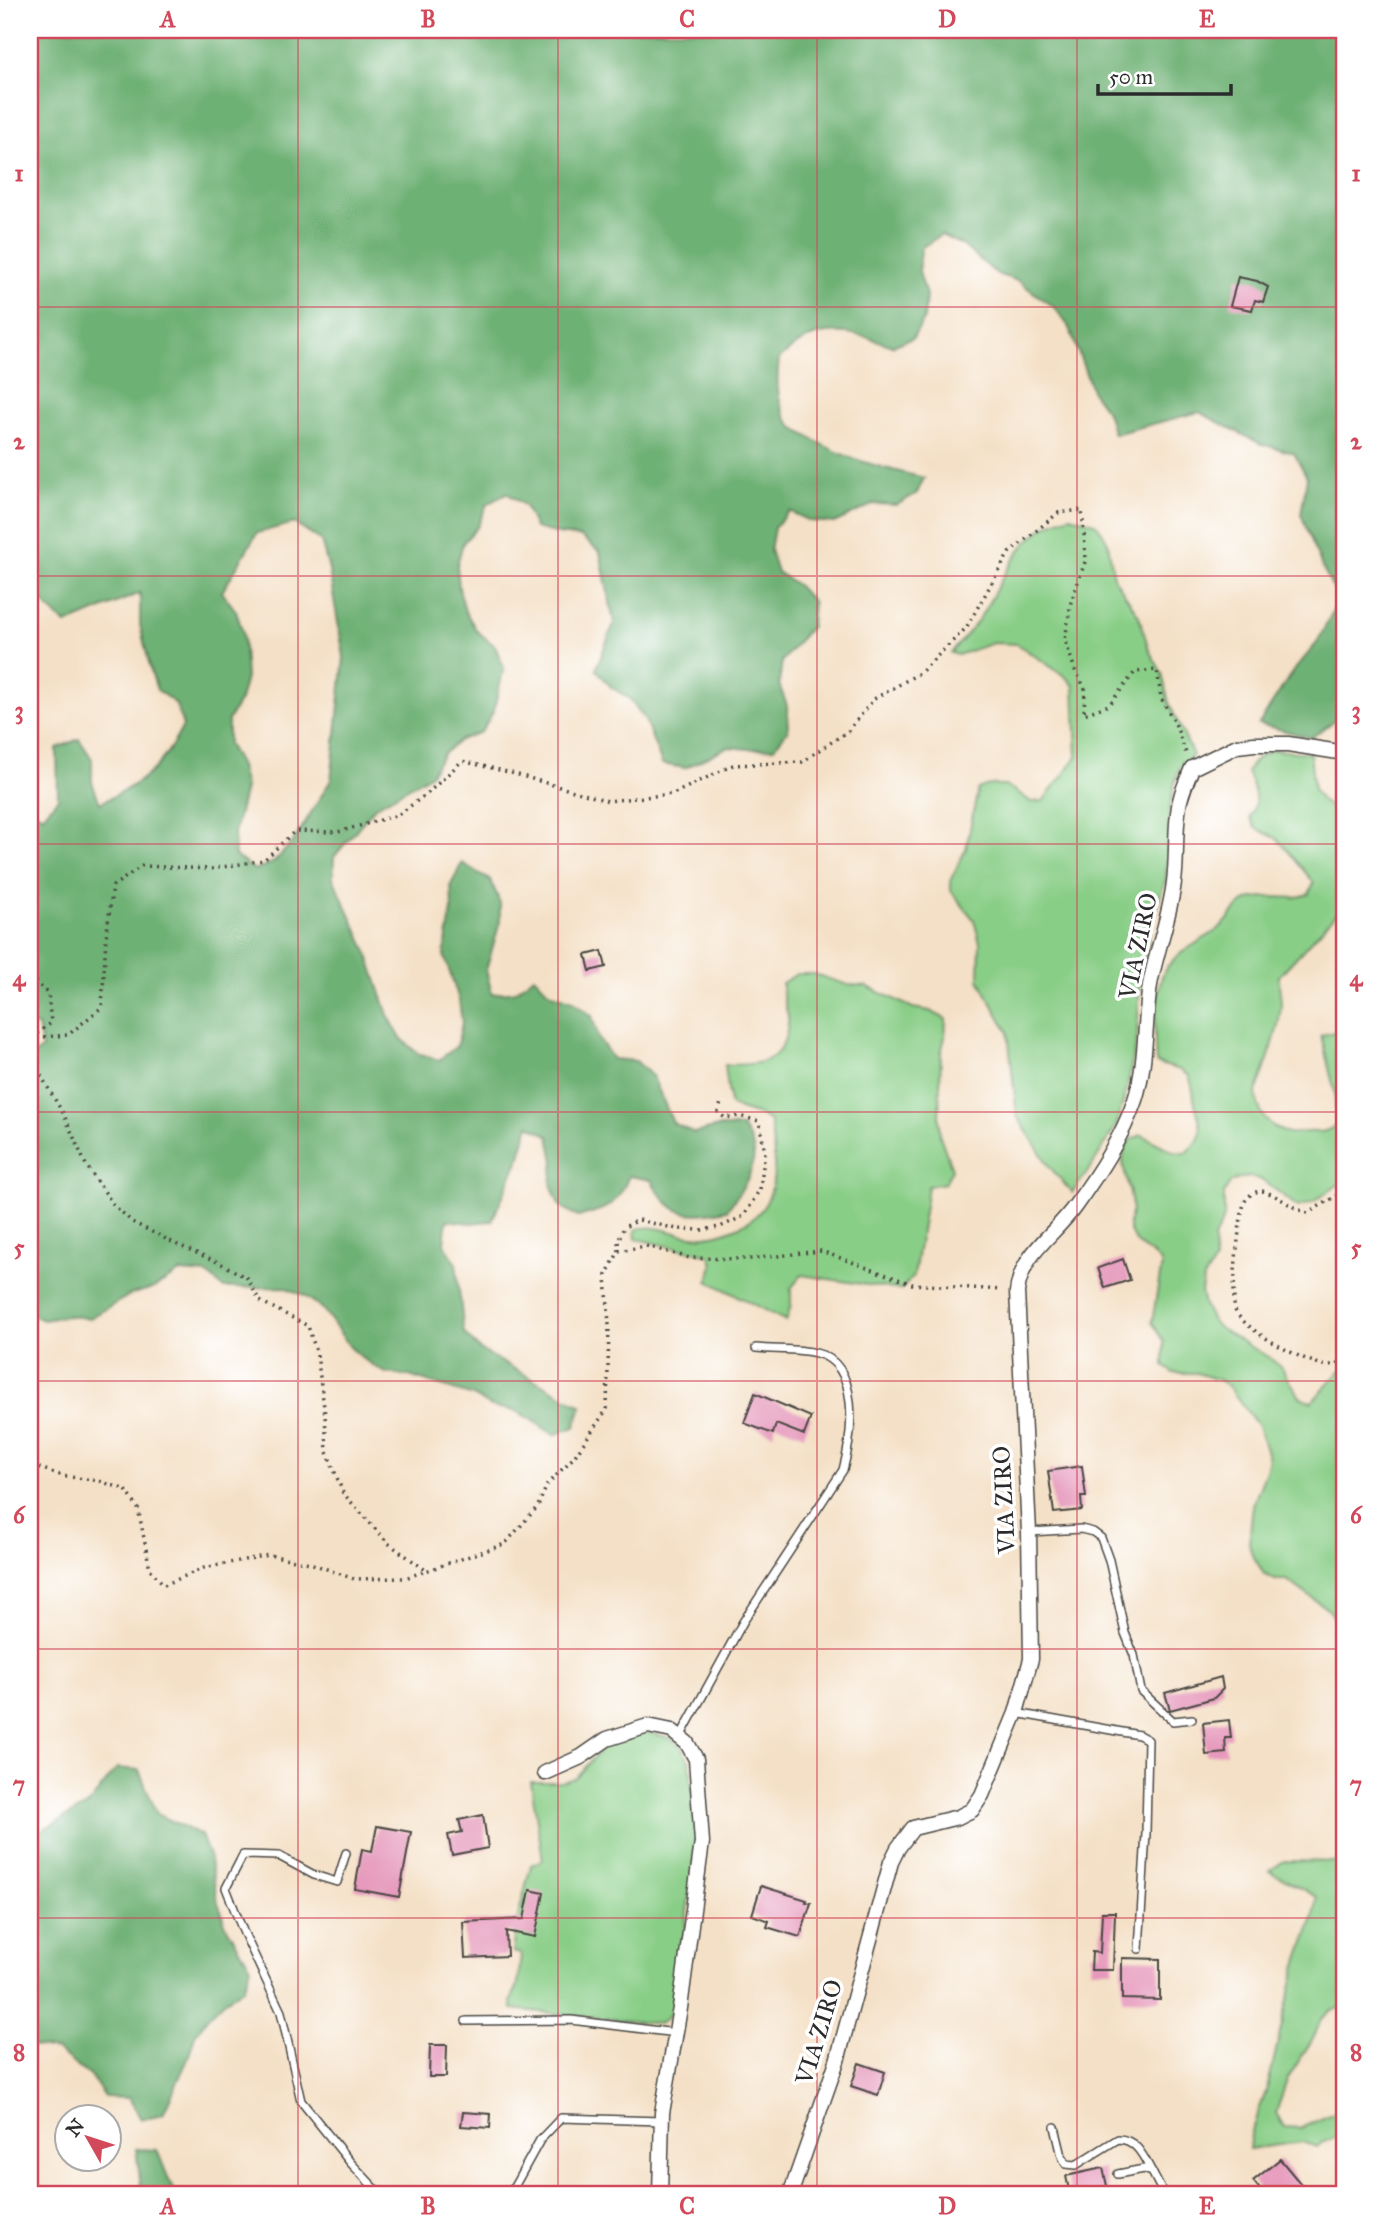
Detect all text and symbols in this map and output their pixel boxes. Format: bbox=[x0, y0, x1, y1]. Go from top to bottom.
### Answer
text: A bbox=[158, 5, 176, 33]
text: B bbox=[420, 5, 436, 33]
text: C bbox=[679, 5, 695, 33]
text: D bbox=[938, 5, 956, 33]
text: E bbox=[1199, 5, 1216, 33]
scale bar bbox=[1098, 52, 1232, 96]
text: 50 m bbox=[1109, 64, 1154, 90]
text: 1 bbox=[14, 159, 24, 187]
text: 1 bbox=[1351, 159, 1361, 187]
text: 2 bbox=[13, 427, 25, 455]
text: 2 bbox=[1350, 427, 1362, 455]
text: 3 bbox=[14, 696, 24, 725]
text: 3 bbox=[1351, 696, 1361, 725]
street label: VIA ZIRO bbox=[1112, 890, 1164, 1003]
text: 4 bbox=[13, 964, 27, 992]
text: 4 bbox=[1350, 964, 1364, 992]
text: 5 bbox=[14, 1233, 25, 1261]
text: 5 bbox=[1351, 1233, 1362, 1261]
street label: VIA ZIRO bbox=[986, 1445, 1022, 1556]
text: 6 bbox=[13, 1501, 26, 1529]
text: 6 bbox=[1350, 1501, 1363, 1529]
text: 7 bbox=[13, 1770, 25, 1798]
text: 7 bbox=[1350, 1770, 1362, 1798]
street label: VIA ZIRO bbox=[789, 1976, 849, 2089]
text: 8 bbox=[13, 2038, 25, 2066]
text: 8 bbox=[1350, 2038, 1362, 2066]
north arrow bbox=[52, 2102, 122, 2172]
text: N bbox=[61, 2114, 89, 2141]
text: A bbox=[158, 2192, 176, 2220]
text: B bbox=[420, 2192, 436, 2220]
text: C bbox=[679, 2192, 695, 2220]
text: D bbox=[938, 2192, 956, 2220]
text: E bbox=[1199, 2192, 1216, 2220]

